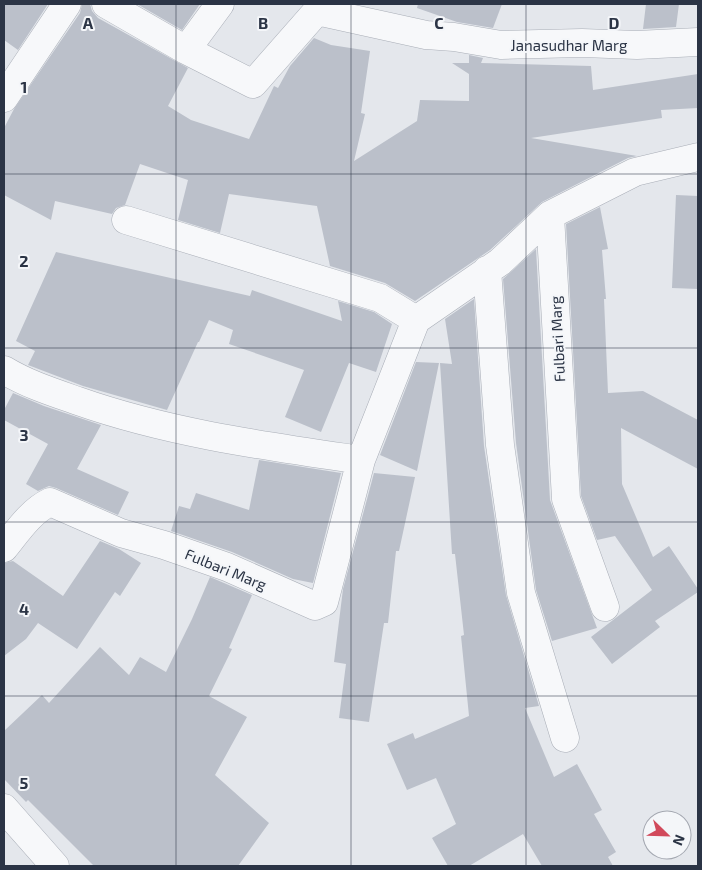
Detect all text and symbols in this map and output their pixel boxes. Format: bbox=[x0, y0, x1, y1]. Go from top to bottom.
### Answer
text: A bbox=[83, 13, 94, 32]
text: B bbox=[258, 13, 268, 32]
text: C bbox=[434, 13, 444, 32]
text: D bbox=[609, 13, 620, 32]
street label: Janasudhar Marg bbox=[511, 36, 628, 54]
text: 1 bbox=[21, 77, 27, 96]
text: 2 bbox=[19, 251, 29, 270]
street label: Fulbari Marg bbox=[546, 295, 568, 383]
text: 3 bbox=[19, 425, 29, 444]
street label: Fulbari Marg bbox=[183, 544, 270, 594]
text: 4 bbox=[19, 599, 29, 618]
text: 5 bbox=[20, 773, 29, 792]
north arrow bbox=[642, 810, 692, 860]
text: N bbox=[670, 832, 689, 848]

